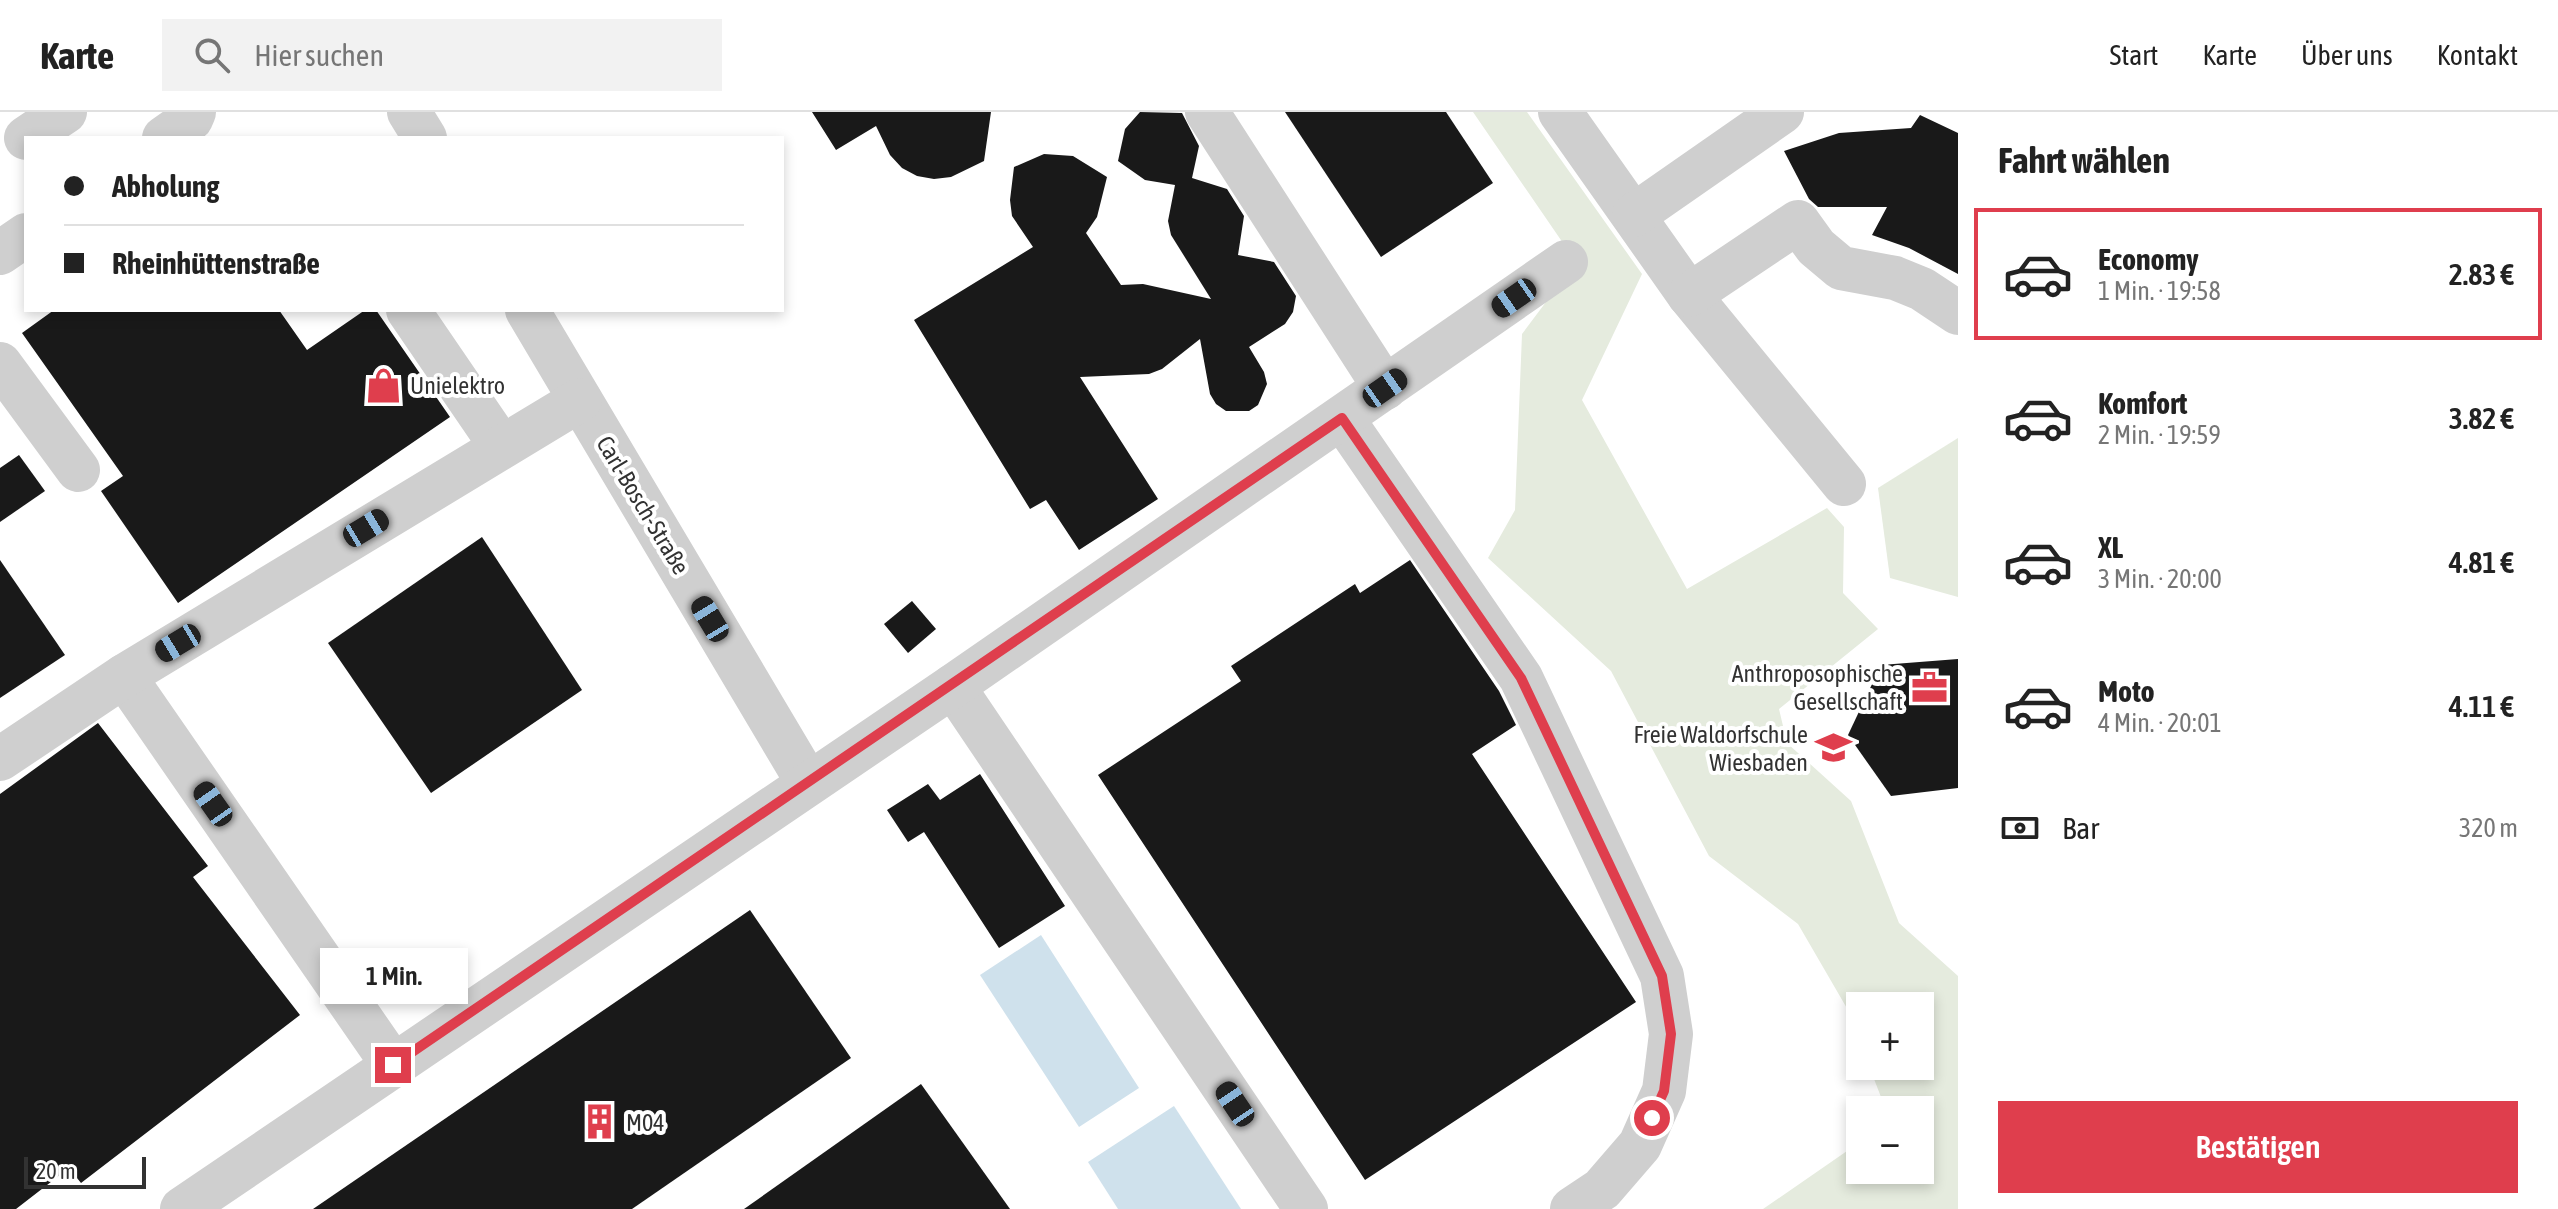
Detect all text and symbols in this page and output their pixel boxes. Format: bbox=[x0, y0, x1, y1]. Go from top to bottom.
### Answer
search box bbox=[162, 19, 722, 91]
icon: search bbox=[190, 33, 234, 77]
text: Karte bbox=[40, 34, 114, 77]
text: Hier suchen bbox=[254, 38, 384, 72]
text: Start bbox=[2109, 39, 2158, 71]
text: Karte bbox=[2202, 39, 2257, 71]
text: Über uns bbox=[2301, 39, 2393, 71]
text: Kontakt bbox=[2437, 39, 2518, 71]
text: Fahrt wählen bbox=[1998, 139, 2170, 181]
text: Abholung bbox=[112, 169, 219, 203]
icon: car bbox=[2002, 238, 2074, 310]
text: Economy bbox=[2098, 242, 2199, 276]
text: Rheinhüttenstraße bbox=[112, 246, 320, 280]
text: 2.83 € bbox=[2449, 257, 2514, 291]
car bbox=[1487, 274, 1541, 322]
text: 1 Min. · 19:58 bbox=[2098, 276, 2221, 306]
car bbox=[1358, 364, 1412, 412]
shop icon: Unielektro bbox=[365, 366, 403, 404]
place label: Unielektro bbox=[410, 372, 505, 399]
icon: car bbox=[2002, 382, 2074, 454]
text: Komfort bbox=[2098, 386, 2187, 420]
text: 3.82 € bbox=[2449, 401, 2514, 435]
text: 2 Min. · 19:59 bbox=[2098, 420, 2221, 450]
street label: Carl-Bosch-Straße bbox=[591, 431, 695, 579]
car bbox=[339, 505, 393, 551]
icon: car bbox=[2002, 526, 2074, 598]
text: XL bbox=[2098, 530, 2123, 564]
text: 4.81 € bbox=[2449, 545, 2514, 579]
text: 3 Min. · 20:00 bbox=[2098, 564, 2222, 594]
car bbox=[687, 592, 733, 646]
car bbox=[151, 620, 205, 666]
place label: Anthroposophische Gesellschaft bbox=[1732, 660, 1903, 715]
office icon: Anthroposophische Gesellschaft bbox=[1910, 668, 1948, 706]
icon: car bbox=[2002, 670, 2074, 742]
text: Moto bbox=[2098, 674, 2155, 708]
text: 4.11 € bbox=[2449, 689, 2514, 723]
text: 4 Min. · 20:01 bbox=[2098, 708, 2222, 738]
place label: Freie Waldorfschule Wiesbaden bbox=[1633, 721, 1808, 776]
school or university icon: Freie Waldorfschule Wiesbaden bbox=[1815, 729, 1853, 767]
car bbox=[189, 777, 237, 831]
icon: cash bbox=[1998, 806, 2042, 850]
text: Bar bbox=[2062, 811, 2099, 845]
text: 320 m bbox=[2459, 813, 2518, 843]
callout: 1 Min. bbox=[319, 949, 467, 1005]
text: 1 Min. bbox=[366, 961, 422, 991]
map controls bbox=[1846, 992, 1934, 1184]
button: + bbox=[1846, 992, 1934, 1080]
route end bbox=[375, 1047, 411, 1083]
car bbox=[1212, 1077, 1258, 1131]
button: − bbox=[1846, 1096, 1934, 1184]
route start bbox=[1634, 1100, 1670, 1136]
button: Bestätigen bbox=[1998, 1101, 2518, 1193]
building icon: M04 bbox=[581, 1103, 619, 1141]
place label: M04 bbox=[626, 1109, 665, 1136]
scale bar bbox=[24, 1153, 146, 1189]
text: 20 m bbox=[36, 1158, 76, 1184]

